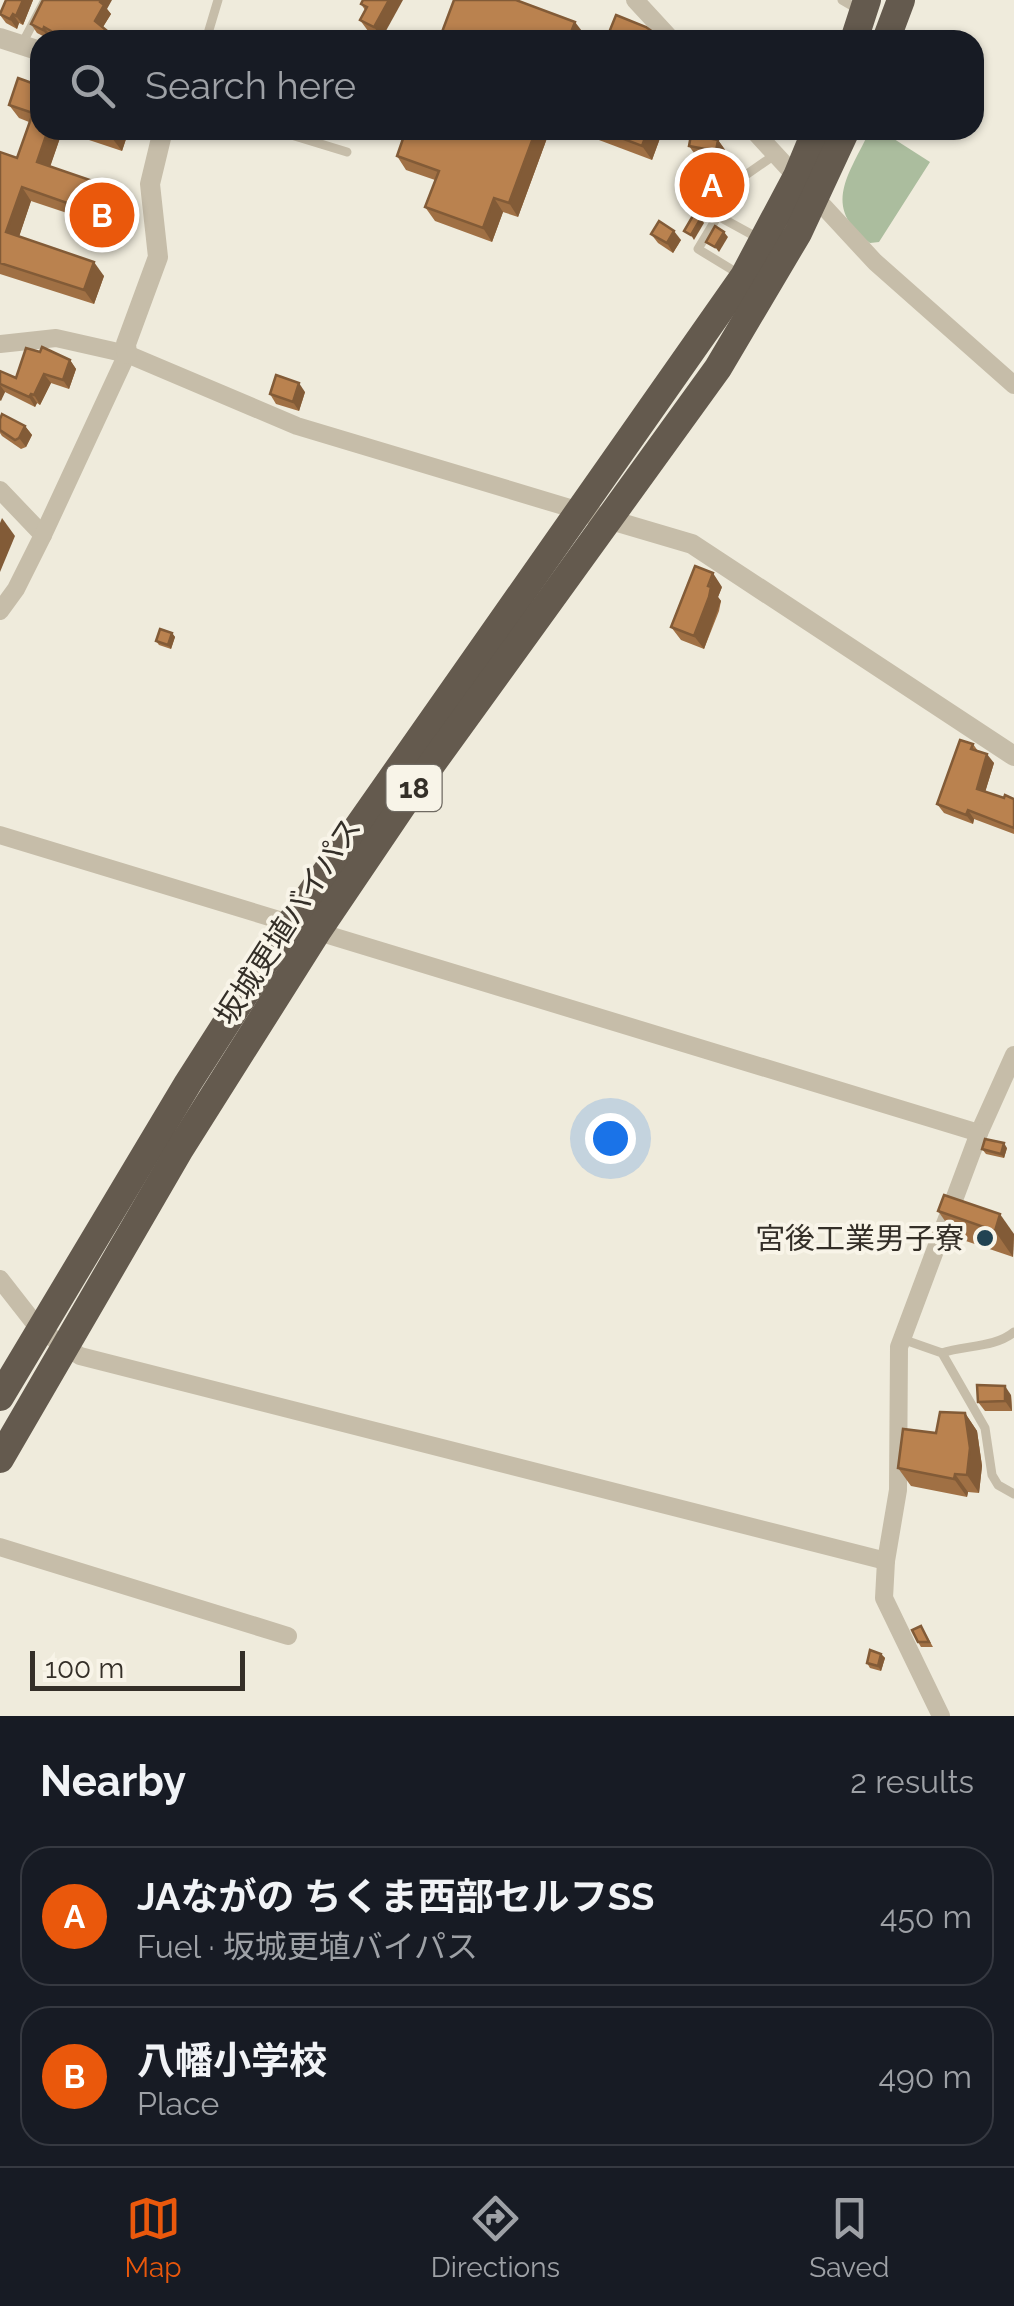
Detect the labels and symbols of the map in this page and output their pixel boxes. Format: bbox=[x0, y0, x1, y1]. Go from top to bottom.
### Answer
pin: A bbox=[680, 148, 744, 222]
pin: B bbox=[70, 178, 134, 252]
road number: 18 bbox=[386, 765, 442, 811]
street label: 坂城更埴バイパス bbox=[208, 811, 368, 1031]
your location bbox=[585, 1113, 636, 1164]
place label: 宮後工業男子寮 bbox=[755, 1221, 965, 1256]
marker: 宮後工業男子寮 bbox=[974, 1227, 996, 1249]
scale bar bbox=[30, 1646, 245, 1690]

